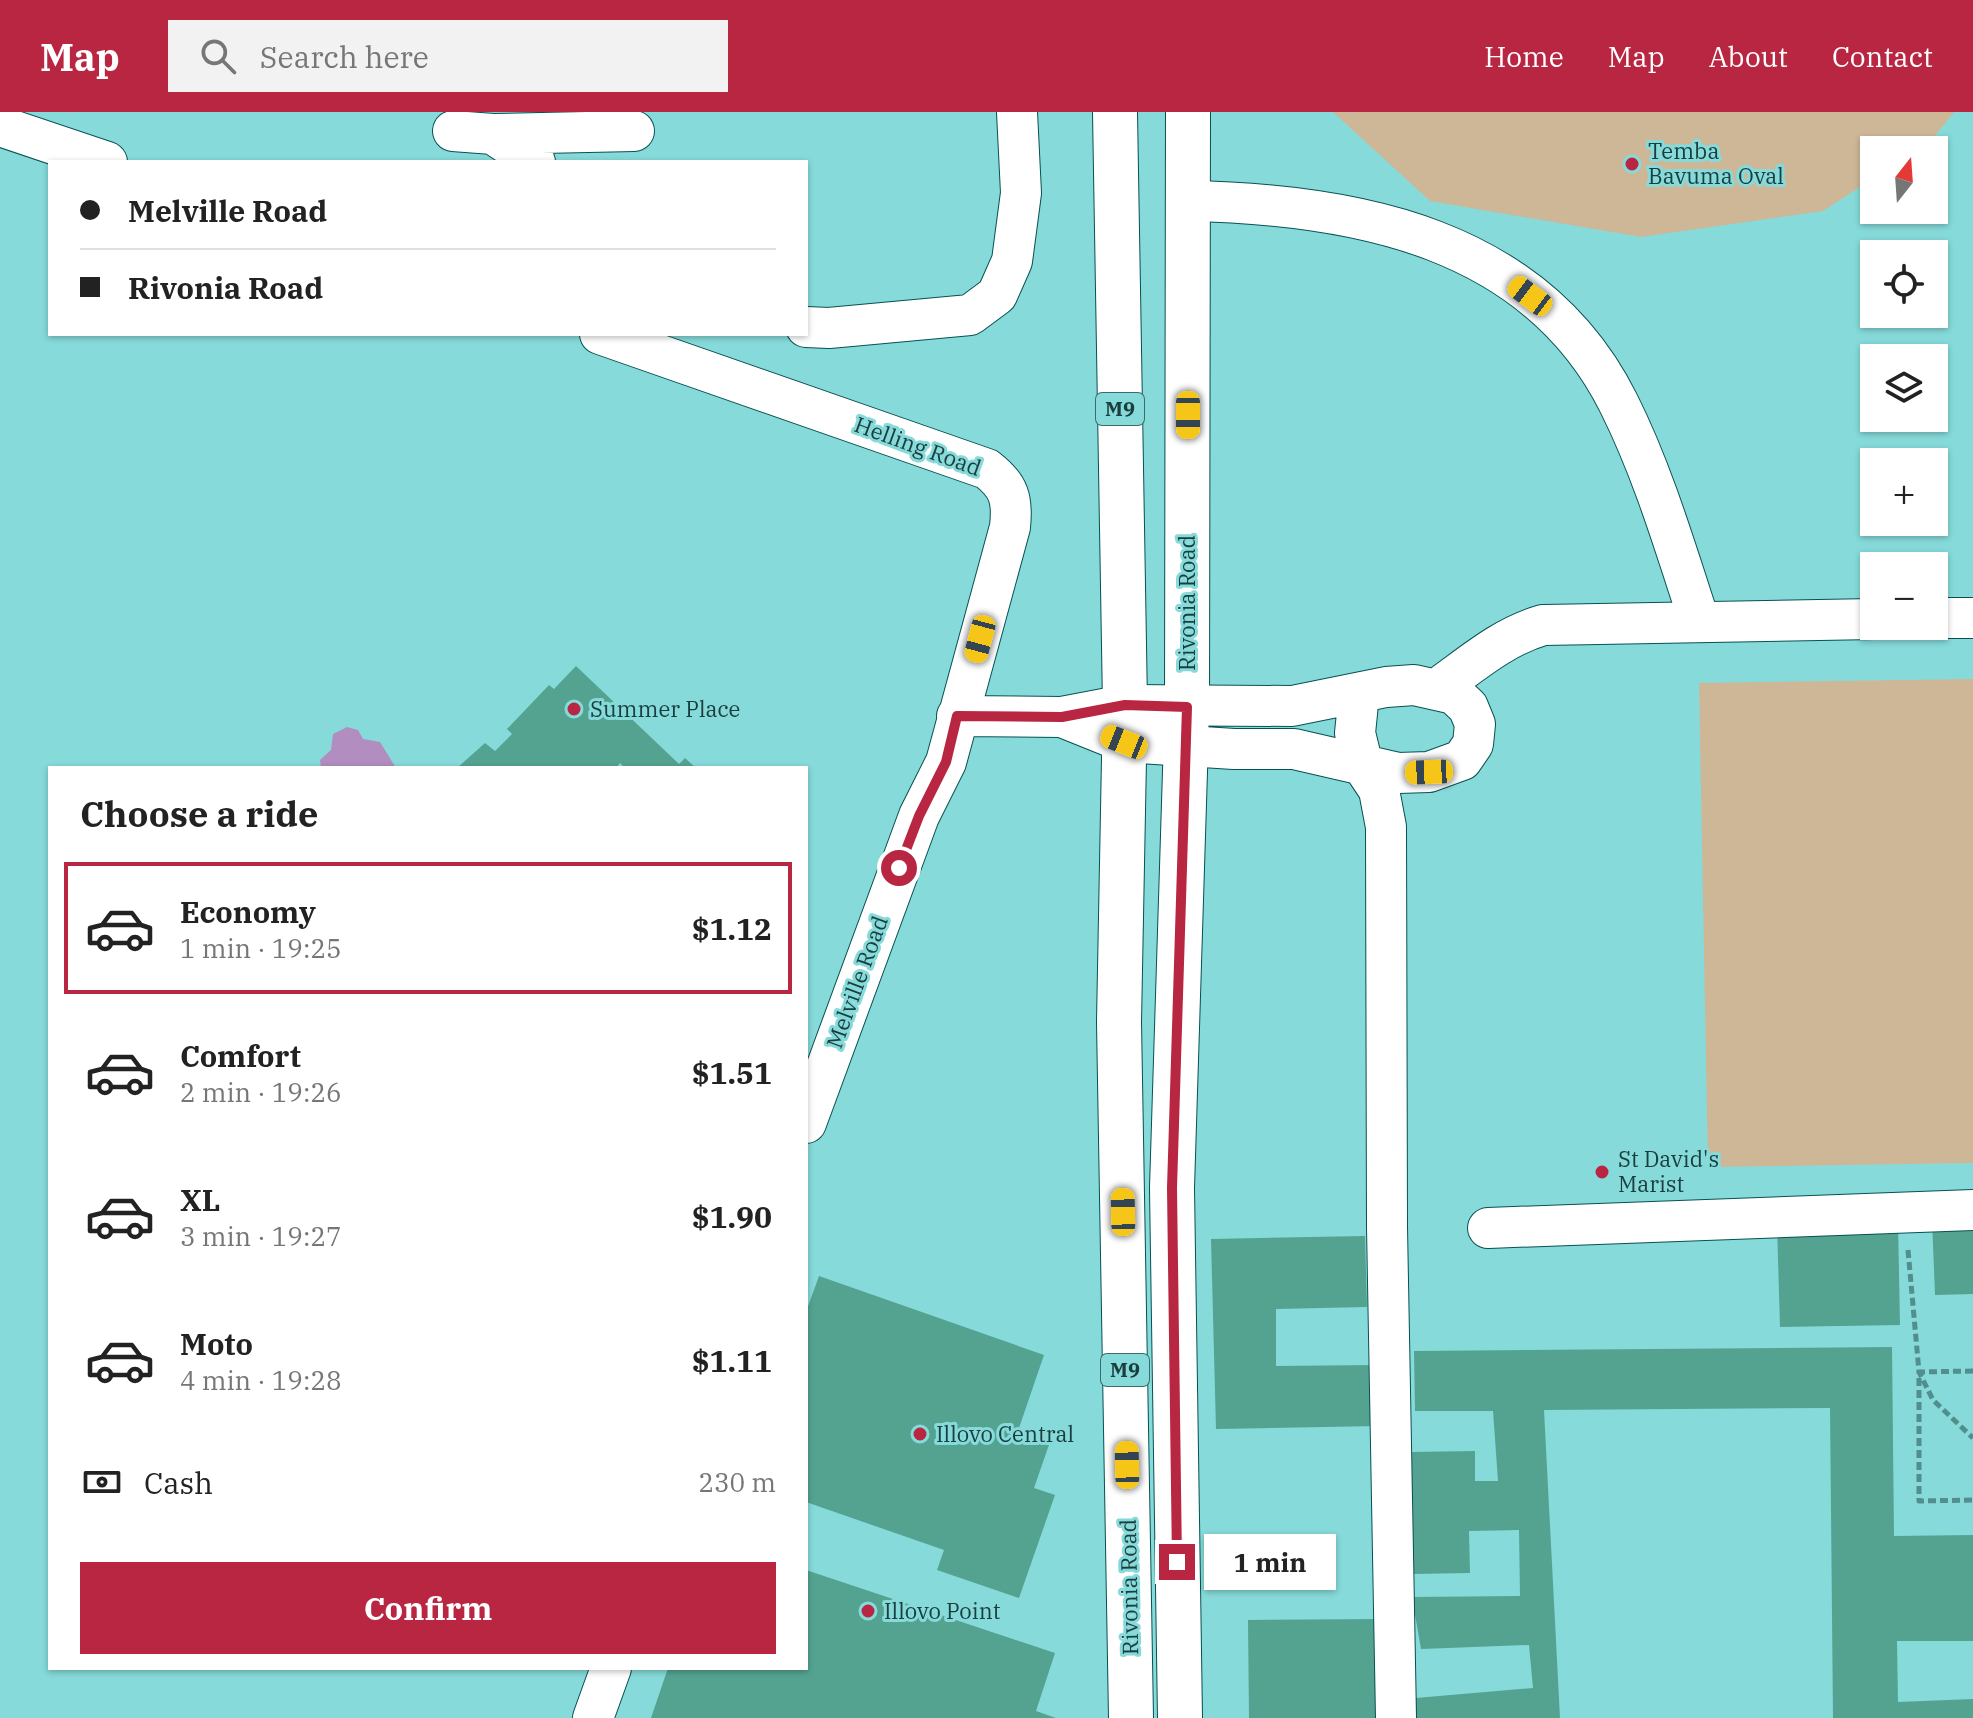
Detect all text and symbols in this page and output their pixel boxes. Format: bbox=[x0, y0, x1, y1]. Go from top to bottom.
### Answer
search box bbox=[168, 20, 728, 92]
text: Map bbox=[40, 32, 120, 81]
icon: search bbox=[196, 34, 240, 78]
text: Search here bbox=[260, 37, 429, 76]
text: Home bbox=[1484, 38, 1564, 75]
text: Map bbox=[1608, 38, 1665, 75]
text: About bbox=[1709, 38, 1788, 75]
text: Contact bbox=[1832, 38, 1933, 75]
place label: Temba Bavuma Oval bbox=[1648, 136, 1784, 190]
north arrow bbox=[1860, 136, 1948, 224]
map controls bbox=[1860, 136, 1948, 640]
marker: Temba Bavuma Oval bbox=[1623, 155, 1641, 173]
text: Melville Road bbox=[128, 191, 327, 230]
button: locate bbox=[1860, 240, 1948, 328]
text: Rivonia Road bbox=[128, 268, 323, 307]
car bbox=[1504, 272, 1556, 320]
button: layers bbox=[1860, 344, 1948, 432]
car bbox=[1176, 391, 1200, 439]
road number: M9 bbox=[1096, 393, 1144, 425]
street label: Helling Road bbox=[851, 409, 986, 482]
button: + bbox=[1860, 448, 1948, 536]
street label: Rivonia Road bbox=[1172, 535, 1201, 671]
button: − bbox=[1860, 552, 1948, 640]
car bbox=[962, 613, 998, 665]
place label: Summer Place bbox=[590, 694, 740, 723]
marker: Summer Place bbox=[565, 700, 583, 718]
car bbox=[1097, 722, 1151, 762]
car bbox=[1405, 759, 1453, 785]
text: Choose a ride bbox=[80, 790, 319, 837]
route start bbox=[881, 850, 917, 886]
icon: car bbox=[84, 892, 156, 964]
text: Economy bbox=[180, 892, 316, 931]
text: $1.12 bbox=[692, 909, 772, 948]
street label: Melville Road bbox=[819, 912, 894, 1052]
text: 1 min · 19:25 bbox=[180, 931, 342, 965]
icon: car bbox=[84, 1036, 156, 1108]
text: Comfort bbox=[180, 1036, 301, 1075]
text: $1.51 bbox=[692, 1053, 772, 1092]
text: 2 min · 19:26 bbox=[180, 1075, 342, 1109]
place label: St David's Marist bbox=[1618, 1144, 1719, 1198]
marker: St David's Marist bbox=[1593, 1163, 1611, 1181]
icon: car bbox=[84, 1180, 156, 1252]
text: XL bbox=[180, 1180, 220, 1219]
car bbox=[1111, 1188, 1135, 1236]
text: $1.90 bbox=[692, 1197, 772, 1236]
text: 3 min · 19:27 bbox=[180, 1219, 342, 1253]
icon: car bbox=[84, 1324, 156, 1396]
text: Moto bbox=[180, 1324, 253, 1363]
text: $1.11 bbox=[692, 1341, 772, 1380]
road number: M9 bbox=[1101, 1354, 1149, 1386]
text: 4 min · 19:28 bbox=[180, 1363, 342, 1397]
place label: Illovo Central bbox=[936, 1419, 1074, 1448]
marker: Illovo Central bbox=[911, 1425, 929, 1443]
car bbox=[1115, 1441, 1139, 1489]
icon: cash bbox=[80, 1460, 124, 1504]
text: Cash bbox=[144, 1463, 213, 1502]
text: 230 m bbox=[698, 1465, 776, 1499]
street label: Rivonia Road bbox=[1113, 1519, 1144, 1655]
callout: 1 min bbox=[1205, 1534, 1337, 1590]
route end bbox=[1159, 1544, 1195, 1580]
text: 1 min bbox=[1234, 1545, 1306, 1579]
button: Confirm bbox=[80, 1562, 776, 1654]
place label: Illovo Point bbox=[884, 1596, 1001, 1625]
marker: Illovo Point bbox=[859, 1602, 877, 1620]

